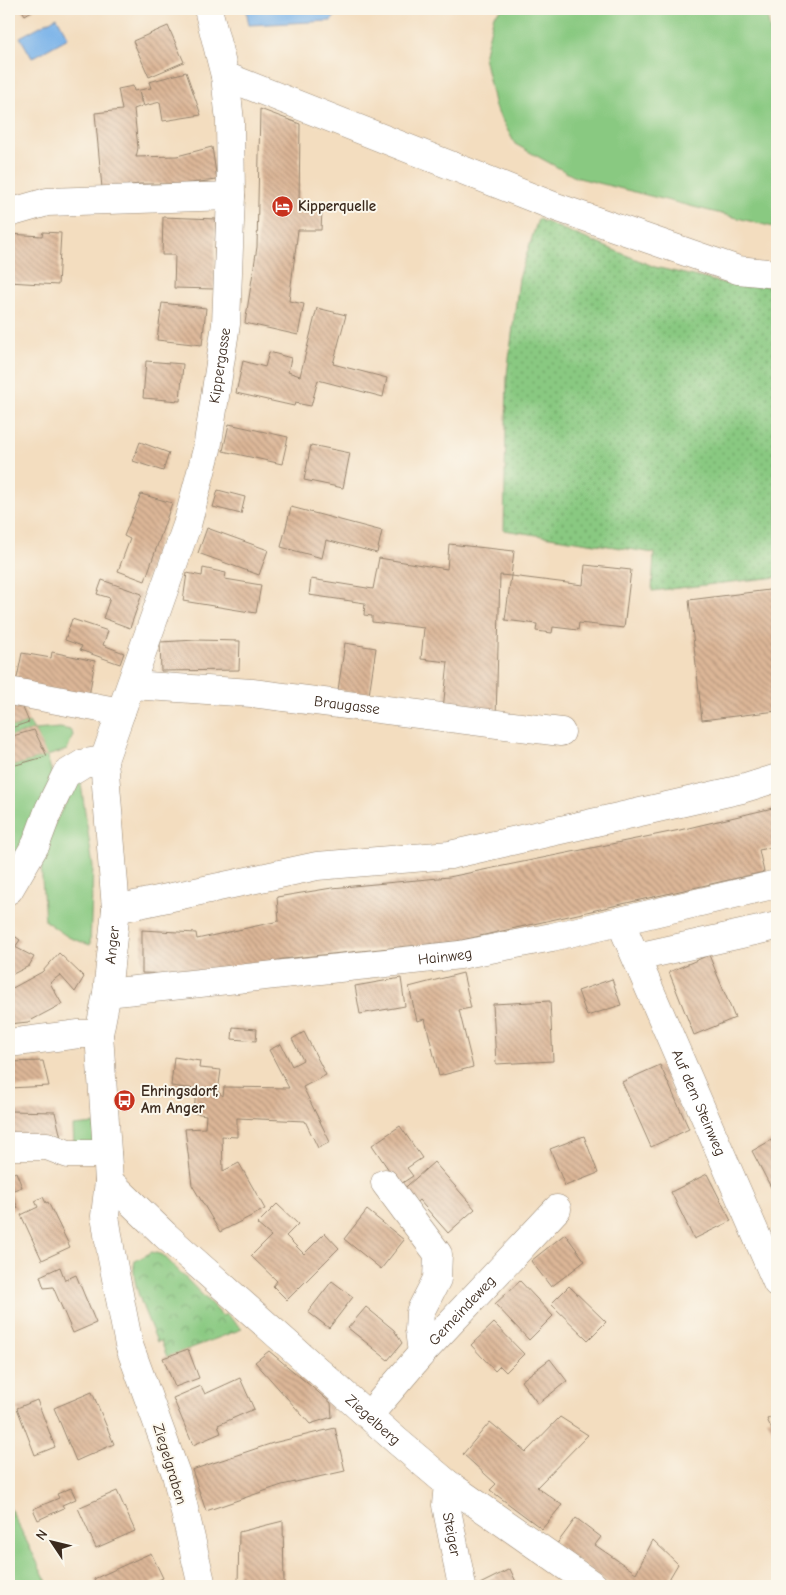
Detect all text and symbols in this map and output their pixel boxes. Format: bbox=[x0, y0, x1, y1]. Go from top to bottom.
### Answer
hotel icon: Kipperquelle bbox=[270, 194, 294, 218]
place label: Kipperquelle bbox=[298, 197, 376, 215]
street label: Kippergasse bbox=[205, 326, 234, 405]
street label: Braugasse bbox=[313, 692, 381, 718]
street label: Anger bbox=[101, 925, 123, 965]
street label: Hainweg bbox=[417, 944, 474, 968]
street label: Auf dem Steinweg bbox=[668, 1047, 730, 1159]
place label: Ehringsdorf, Am Anger bbox=[141, 1082, 218, 1117]
bus stop icon: Ehringsdorf, Am Anger bbox=[113, 1088, 137, 1112]
street label: Gemeindeweg bbox=[425, 1272, 499, 1349]
street label: Ziegelberg bbox=[342, 1391, 404, 1449]
street label: Ziegelgraben bbox=[149, 1421, 191, 1507]
street label: Steiger bbox=[439, 1511, 465, 1558]
north arrow bbox=[28, 1518, 78, 1568]
text: N bbox=[32, 1526, 51, 1543]

